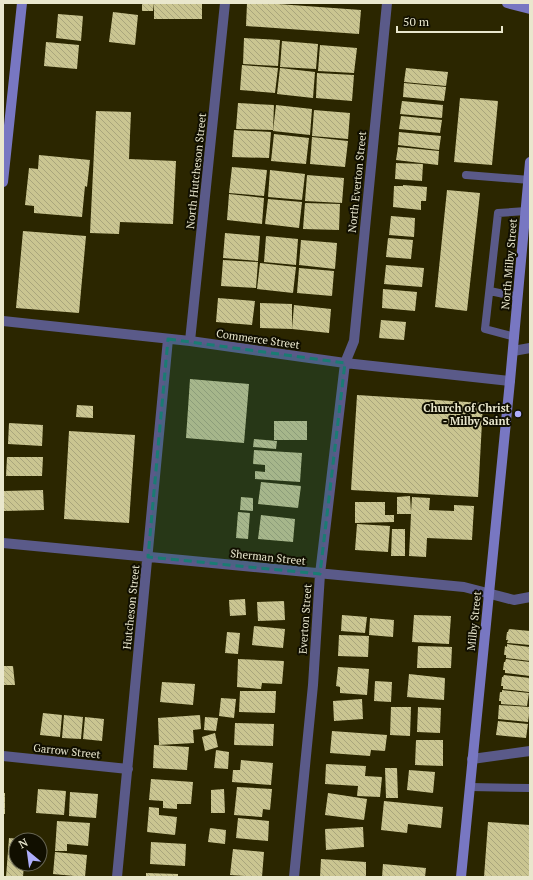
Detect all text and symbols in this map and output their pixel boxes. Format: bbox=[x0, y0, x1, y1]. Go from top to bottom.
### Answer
scale bar bbox=[397, 8, 502, 34]
text: 50 m bbox=[403, 14, 430, 29]
street label: North Hutcheson Street bbox=[183, 112, 209, 230]
street label: North Everton Street bbox=[345, 131, 369, 233]
street label: North Milby Street bbox=[498, 218, 520, 310]
street label: Commerce Street bbox=[215, 326, 301, 352]
place label: Church of Christ - Milby Saint bbox=[423, 401, 511, 428]
marker: Church of Christ - Milby Saint bbox=[513, 409, 523, 419]
street label: Sherman Street bbox=[230, 546, 306, 568]
street label: Hutcheson Street bbox=[120, 564, 142, 650]
street label: Everton Street bbox=[296, 583, 314, 655]
street label: Milby Street bbox=[464, 591, 484, 651]
street label: Garrow Street bbox=[33, 741, 101, 761]
north arrow bbox=[8, 832, 48, 872]
text: N bbox=[16, 835, 31, 851]

